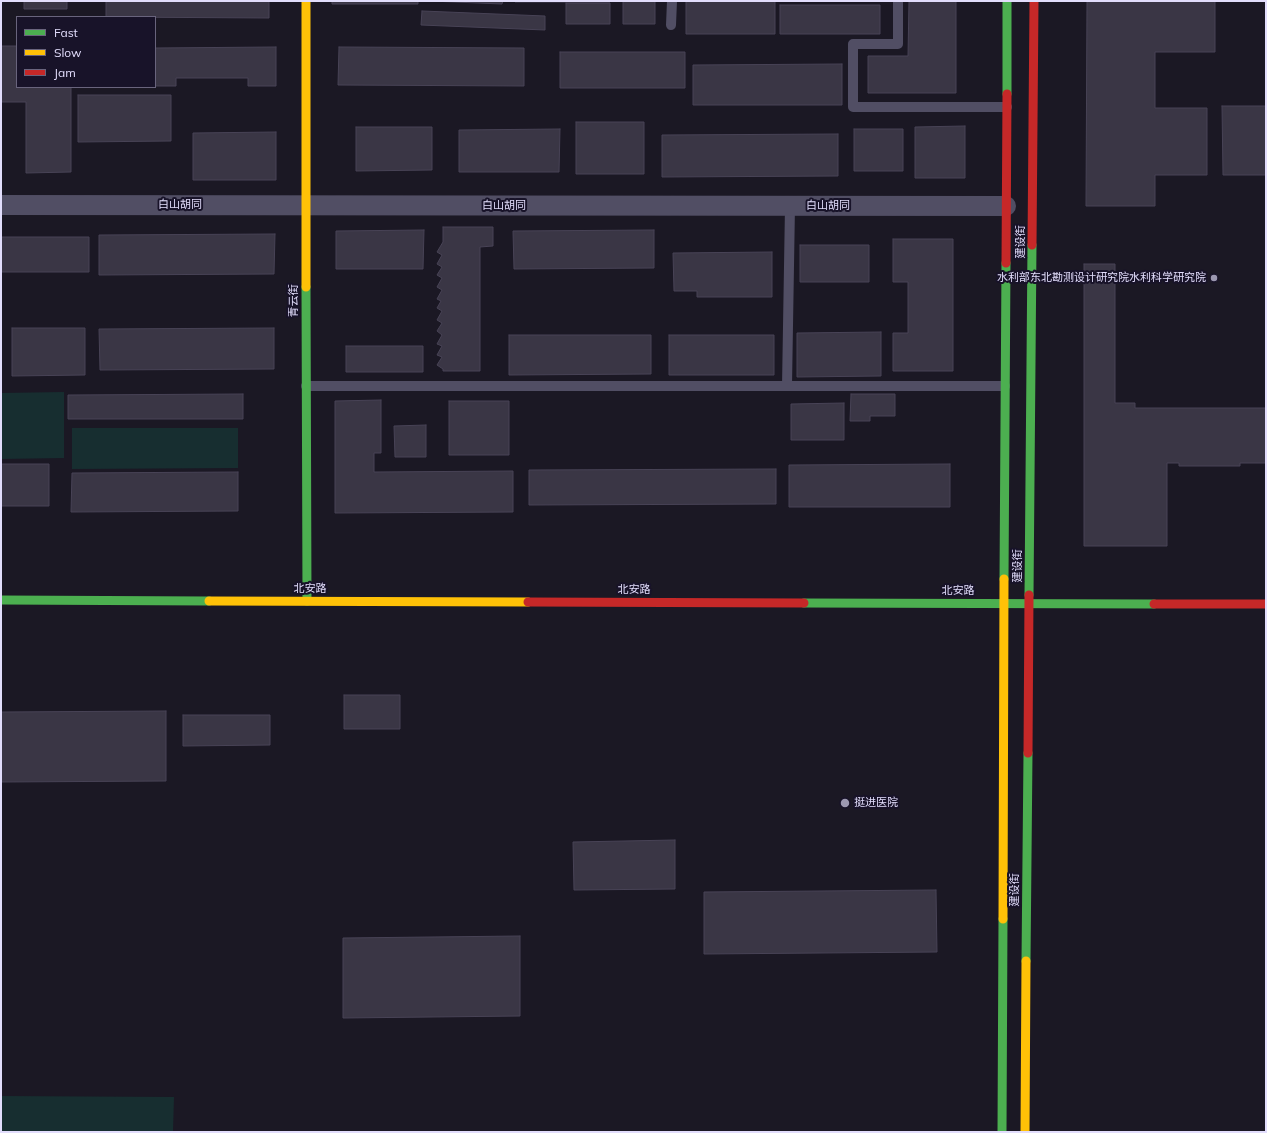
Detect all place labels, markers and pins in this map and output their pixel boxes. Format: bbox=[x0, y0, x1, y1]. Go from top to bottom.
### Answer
place label: 水利部东北勘测设计研究院水利科学研究院 bbox=[997, 271, 1206, 285]
marker: 水利部东北勘测设计研究院水利科学研究院 bbox=[1209, 273, 1219, 283]
place label: 挺进医院 bbox=[854, 796, 898, 810]
marker: 挺进医院 bbox=[839, 797, 851, 809]

